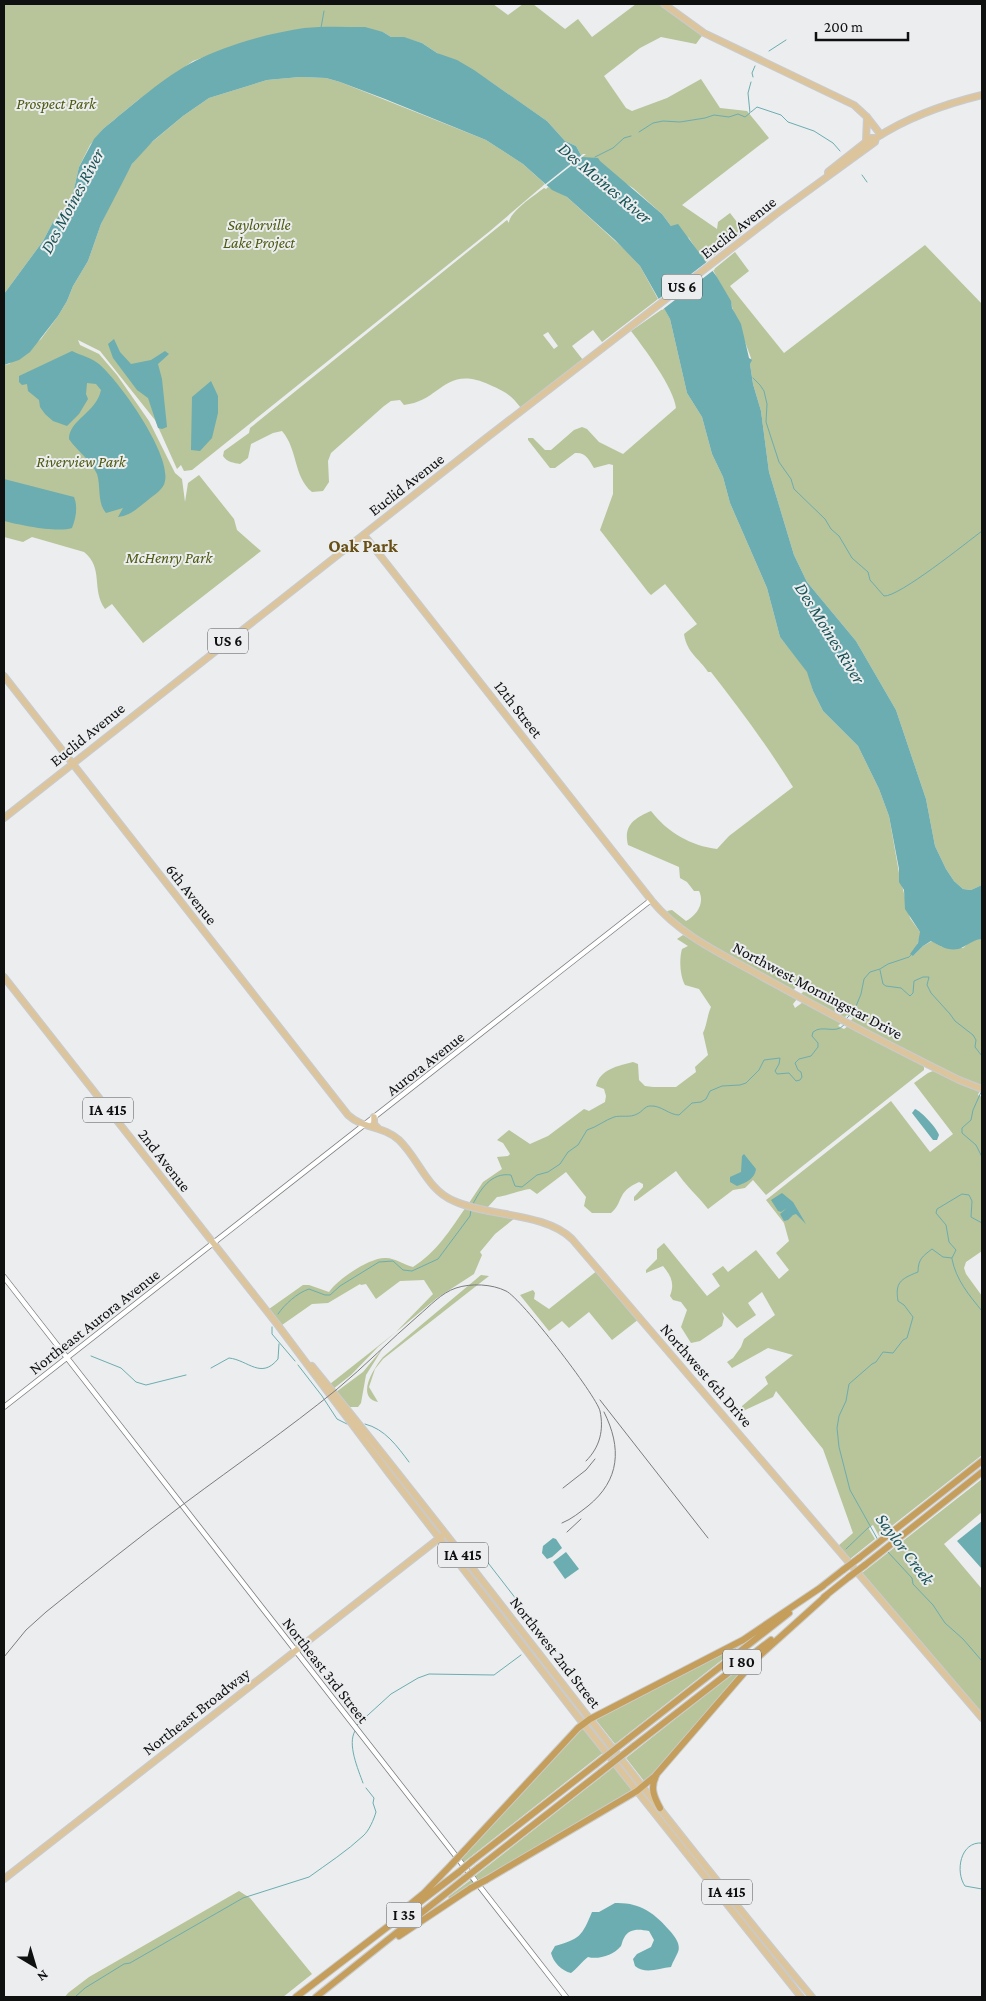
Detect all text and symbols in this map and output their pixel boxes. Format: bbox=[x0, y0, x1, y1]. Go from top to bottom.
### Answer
scale bar bbox=[816, 10, 908, 42]
text: 200 m bbox=[824, 19, 863, 35]
park label: Prospect Park bbox=[16, 95, 97, 113]
water label: Des Moines River bbox=[554, 138, 656, 228]
water label: Des Moines River bbox=[36, 145, 108, 257]
street label: Euclid Avenue bbox=[697, 193, 779, 262]
park label: Saylorville Lake Project bbox=[223, 216, 295, 252]
road number: US 6 bbox=[662, 274, 702, 300]
street label: Euclid Avenue bbox=[365, 450, 447, 519]
park label: Riverview Park bbox=[36, 453, 127, 470]
district label: Oak Park bbox=[328, 536, 398, 556]
park label: McHenry Park bbox=[125, 549, 213, 567]
water label: Des Moines River bbox=[791, 579, 869, 688]
road number: US 6 bbox=[208, 628, 248, 654]
street label: 12th Street bbox=[491, 678, 546, 742]
street label: Euclid Avenue bbox=[47, 699, 128, 769]
street label: 6th Avenue bbox=[163, 861, 220, 928]
street label: Northwest Morningstar Drive bbox=[730, 938, 905, 1043]
street label: Aurora Avenue bbox=[383, 1028, 467, 1099]
road number: IA 415 bbox=[83, 1098, 133, 1122]
street label: 2nd Avenue bbox=[135, 1126, 194, 1195]
street label: Northeast Aurora Avenue bbox=[26, 1265, 163, 1378]
street label: Northwest 6th Drive bbox=[657, 1320, 756, 1430]
water label: Saylor Creek bbox=[872, 1509, 939, 1590]
road number: IA 415 bbox=[438, 1542, 488, 1568]
street label: Northwest 2nd Street bbox=[507, 1593, 605, 1712]
street label: Northeast 3rd Street bbox=[279, 1614, 372, 1727]
road number: I 80 bbox=[723, 1650, 761, 1674]
street label: Northeast Broadway bbox=[139, 1664, 254, 1759]
road number: IA 415 bbox=[702, 1880, 752, 1904]
road number: I 35 bbox=[386, 1902, 422, 1928]
north arrow bbox=[10, 1941, 60, 1991]
text: N bbox=[34, 1967, 52, 1986]

